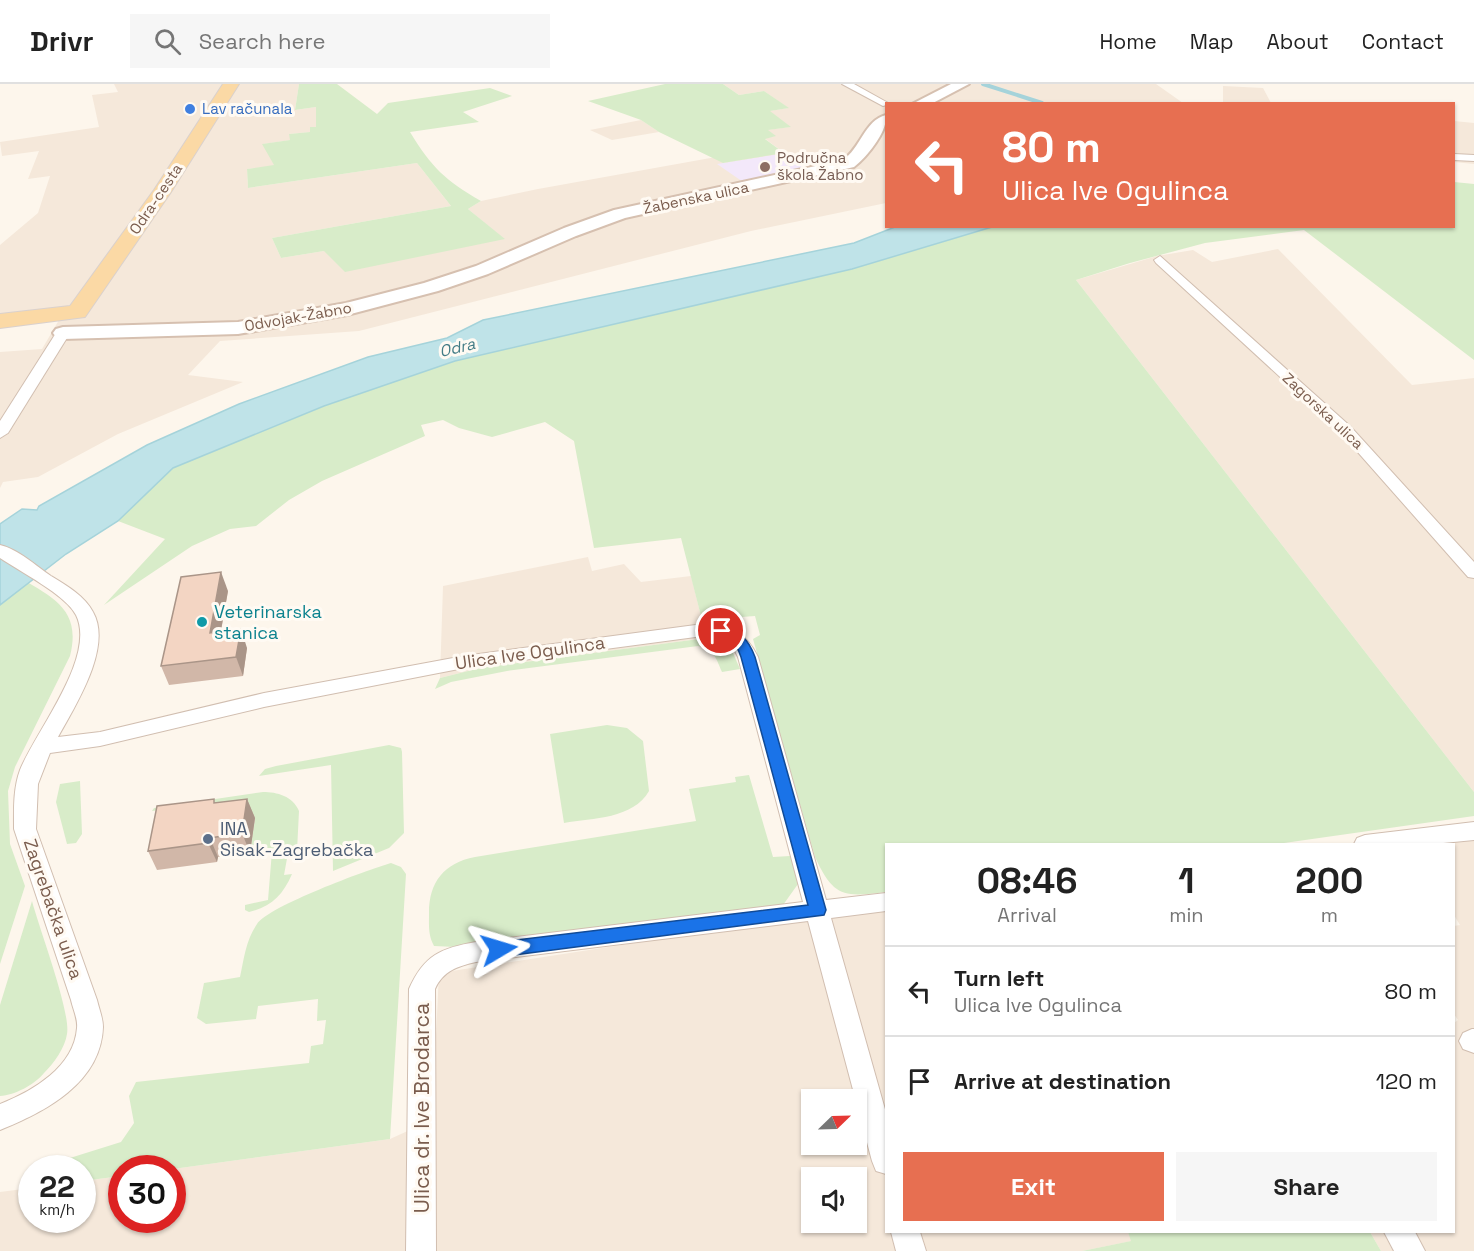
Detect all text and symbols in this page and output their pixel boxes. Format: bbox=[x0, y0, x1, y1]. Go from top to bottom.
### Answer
search box bbox=[130, 14, 550, 68]
text: Drivr bbox=[30, 23, 94, 59]
icon: search bbox=[151, 25, 184, 58]
text: Search here bbox=[199, 27, 325, 55]
text: Home bbox=[1099, 28, 1157, 55]
text: Map bbox=[1190, 28, 1234, 55]
text: About bbox=[1267, 28, 1329, 55]
text: Contact bbox=[1362, 28, 1444, 55]
place label: Lav računala bbox=[202, 99, 293, 118]
marker: Lav računala bbox=[183, 102, 197, 116]
text: 80 m bbox=[1002, 121, 1101, 174]
icon: left bbox=[903, 126, 981, 204]
place label: Područna škola Žabno bbox=[777, 148, 863, 184]
street label: Odra-cesta bbox=[125, 159, 186, 238]
marker: Područna škola Žabno bbox=[758, 160, 772, 174]
text: Ulica Ive Ogulinca bbox=[1002, 173, 1229, 208]
street label: Žabenska ulica bbox=[641, 177, 751, 218]
street label: Odvojak-Žabno bbox=[243, 298, 353, 335]
water label: Odra bbox=[437, 333, 478, 362]
street label: Zagorska ulica bbox=[1279, 368, 1368, 453]
place label: Veterinarska stanica bbox=[214, 600, 322, 644]
pin bbox=[695, 605, 746, 656]
icon: arrive bbox=[704, 614, 737, 647]
marker: Veterinarska stanica bbox=[195, 615, 209, 629]
street label: Ulica Ive Ogulinca bbox=[453, 631, 606, 674]
place label: INA Sisak-Zagrebačka bbox=[220, 817, 373, 861]
marker: INA Sisak-Zagrebačka bbox=[201, 832, 215, 846]
street label: Zagrebačka ulica bbox=[19, 836, 88, 982]
text: 08:46 bbox=[977, 858, 1078, 904]
text: 1 bbox=[1178, 858, 1195, 904]
text: 200 bbox=[1295, 858, 1363, 904]
text: Arrival bbox=[997, 902, 1057, 928]
text: min bbox=[1169, 902, 1204, 928]
text: m bbox=[1321, 902, 1338, 928]
position arrow bbox=[467, 917, 531, 981]
text: Turn left bbox=[954, 964, 1044, 992]
icon: left bbox=[903, 975, 936, 1008]
text: 80 m bbox=[1385, 977, 1437, 1005]
text: Ulica Ive Ogulinca bbox=[954, 992, 1122, 1018]
street label: Ulica dr. Ive Brodarca bbox=[408, 1003, 435, 1213]
icon: arrive bbox=[903, 1065, 936, 1098]
text: Arrive at destination bbox=[954, 1067, 1171, 1095]
text: 120 m bbox=[1376, 1067, 1437, 1095]
north arrow bbox=[801, 1089, 867, 1155]
map controls bbox=[801, 1089, 867, 1233]
button: Exit bbox=[903, 1152, 1164, 1221]
button: Share bbox=[1176, 1152, 1437, 1221]
speed limit sign: 30 bbox=[108, 1155, 186, 1233]
text: 22 bbox=[39, 1167, 75, 1206]
button: sound bbox=[801, 1167, 867, 1233]
text: km/h bbox=[39, 1200, 75, 1219]

